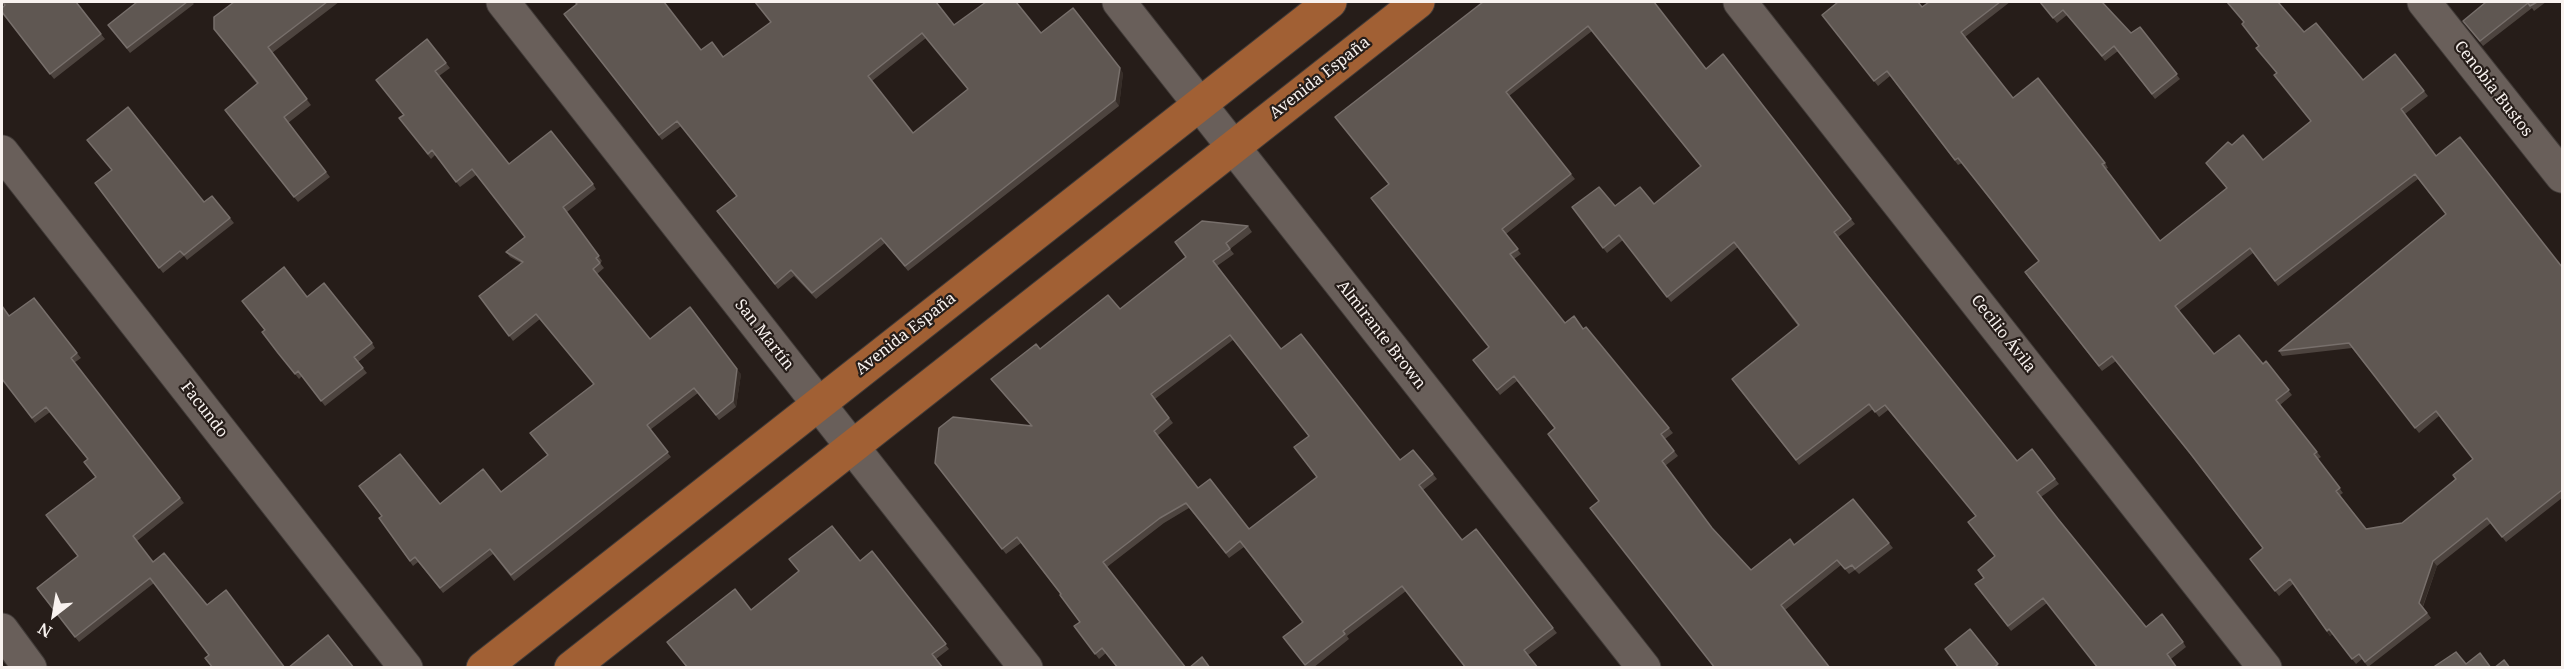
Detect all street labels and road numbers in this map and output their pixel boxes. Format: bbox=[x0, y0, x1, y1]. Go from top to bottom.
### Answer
street label: Avenida España bbox=[1266, 33, 1374, 123]
street label: Cenobia Bustos bbox=[2450, 37, 2536, 141]
street label: Almirante Brown bbox=[1333, 277, 1429, 393]
street label: Avenida España bbox=[852, 289, 960, 379]
street label: Cecilio Ávila bbox=[1967, 291, 2039, 377]
street label: San Martín bbox=[730, 296, 798, 374]
street label: Facundo bbox=[176, 378, 232, 442]

